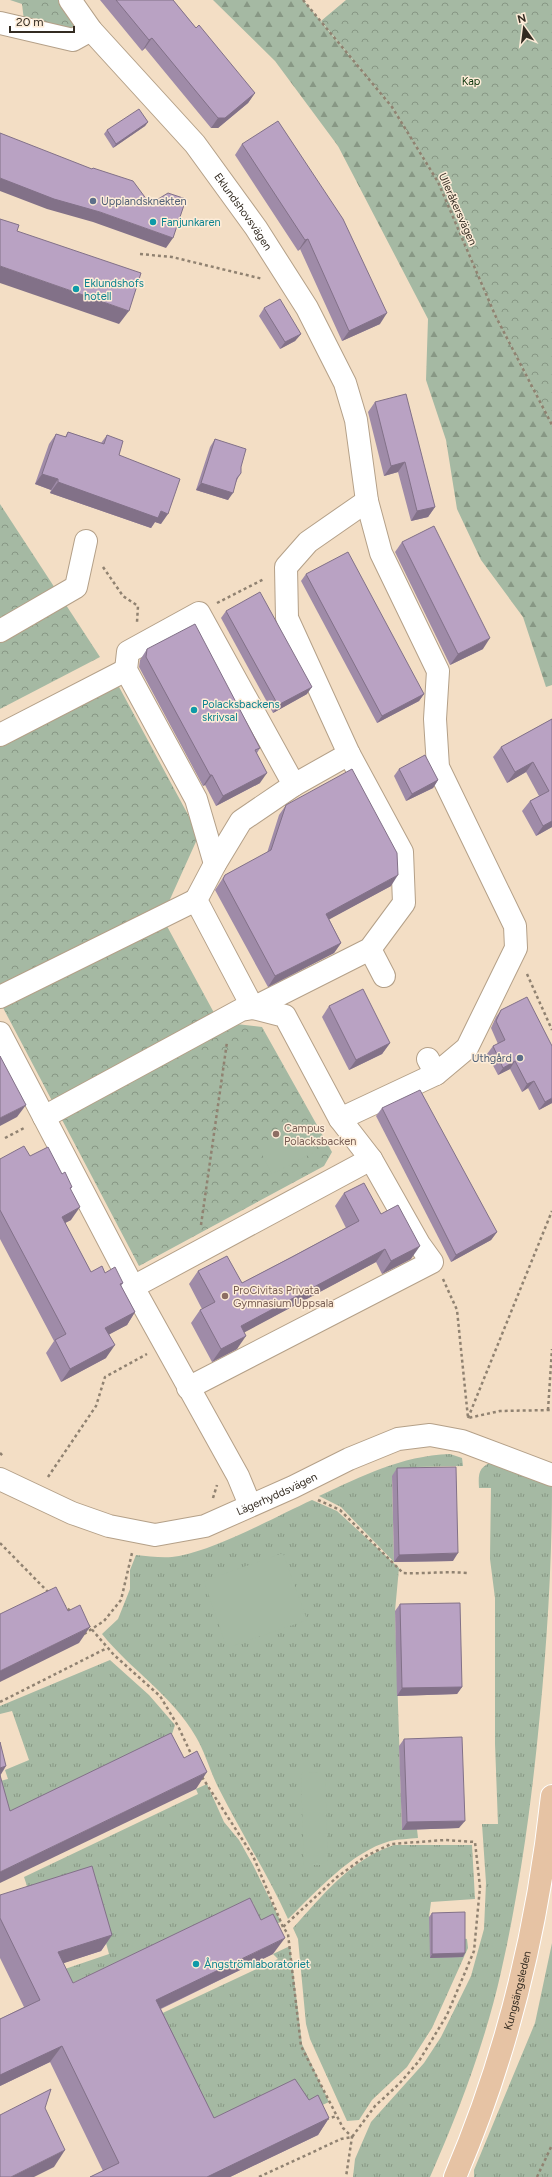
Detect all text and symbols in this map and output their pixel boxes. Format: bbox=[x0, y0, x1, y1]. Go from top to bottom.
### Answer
scale bar bbox=[10, 8, 74, 34]
north arrow bbox=[504, 8, 544, 48]
text: N bbox=[516, 11, 527, 26]
text: 20 m bbox=[16, 15, 44, 29]
park label: Kap bbox=[462, 75, 481, 88]
street label: Eklundshovsvägen bbox=[211, 171, 274, 253]
street label: Ulleråkersvägen bbox=[436, 171, 479, 247]
place label: Upplandsknekten bbox=[101, 195, 187, 208]
marker: Upplandsknekten bbox=[88, 196, 98, 206]
place label: Fanjunkaren bbox=[161, 216, 221, 229]
marker: Fanjunkaren bbox=[148, 217, 158, 227]
place label: Eklundshofs hotell bbox=[84, 277, 144, 303]
marker: Eklundshofs hotell bbox=[71, 284, 81, 294]
place label: Polacksbackens skrivsal bbox=[202, 698, 280, 724]
marker: Polacksbackens skrivsal bbox=[189, 705, 199, 715]
place label: Uthgård bbox=[472, 1052, 512, 1065]
marker: Uthgård bbox=[515, 1053, 525, 1063]
place label: Campus Polacksbacken bbox=[284, 1122, 356, 1148]
marker: Campus Polacksbacken bbox=[271, 1129, 281, 1139]
place label: ProCivitas Privata Gymnasium Uppsala bbox=[233, 1284, 334, 1310]
marker: ProCivitas Privata Gymnasium Uppsala bbox=[220, 1291, 230, 1301]
street label: Lägerhyddsvägen bbox=[234, 1470, 319, 1518]
street label: Kungsängsleden bbox=[501, 1950, 534, 2031]
place label: Ångströmlaboratoriet bbox=[204, 1957, 310, 1971]
marker: Ångströmlaboratoriet bbox=[191, 1959, 201, 1969]

